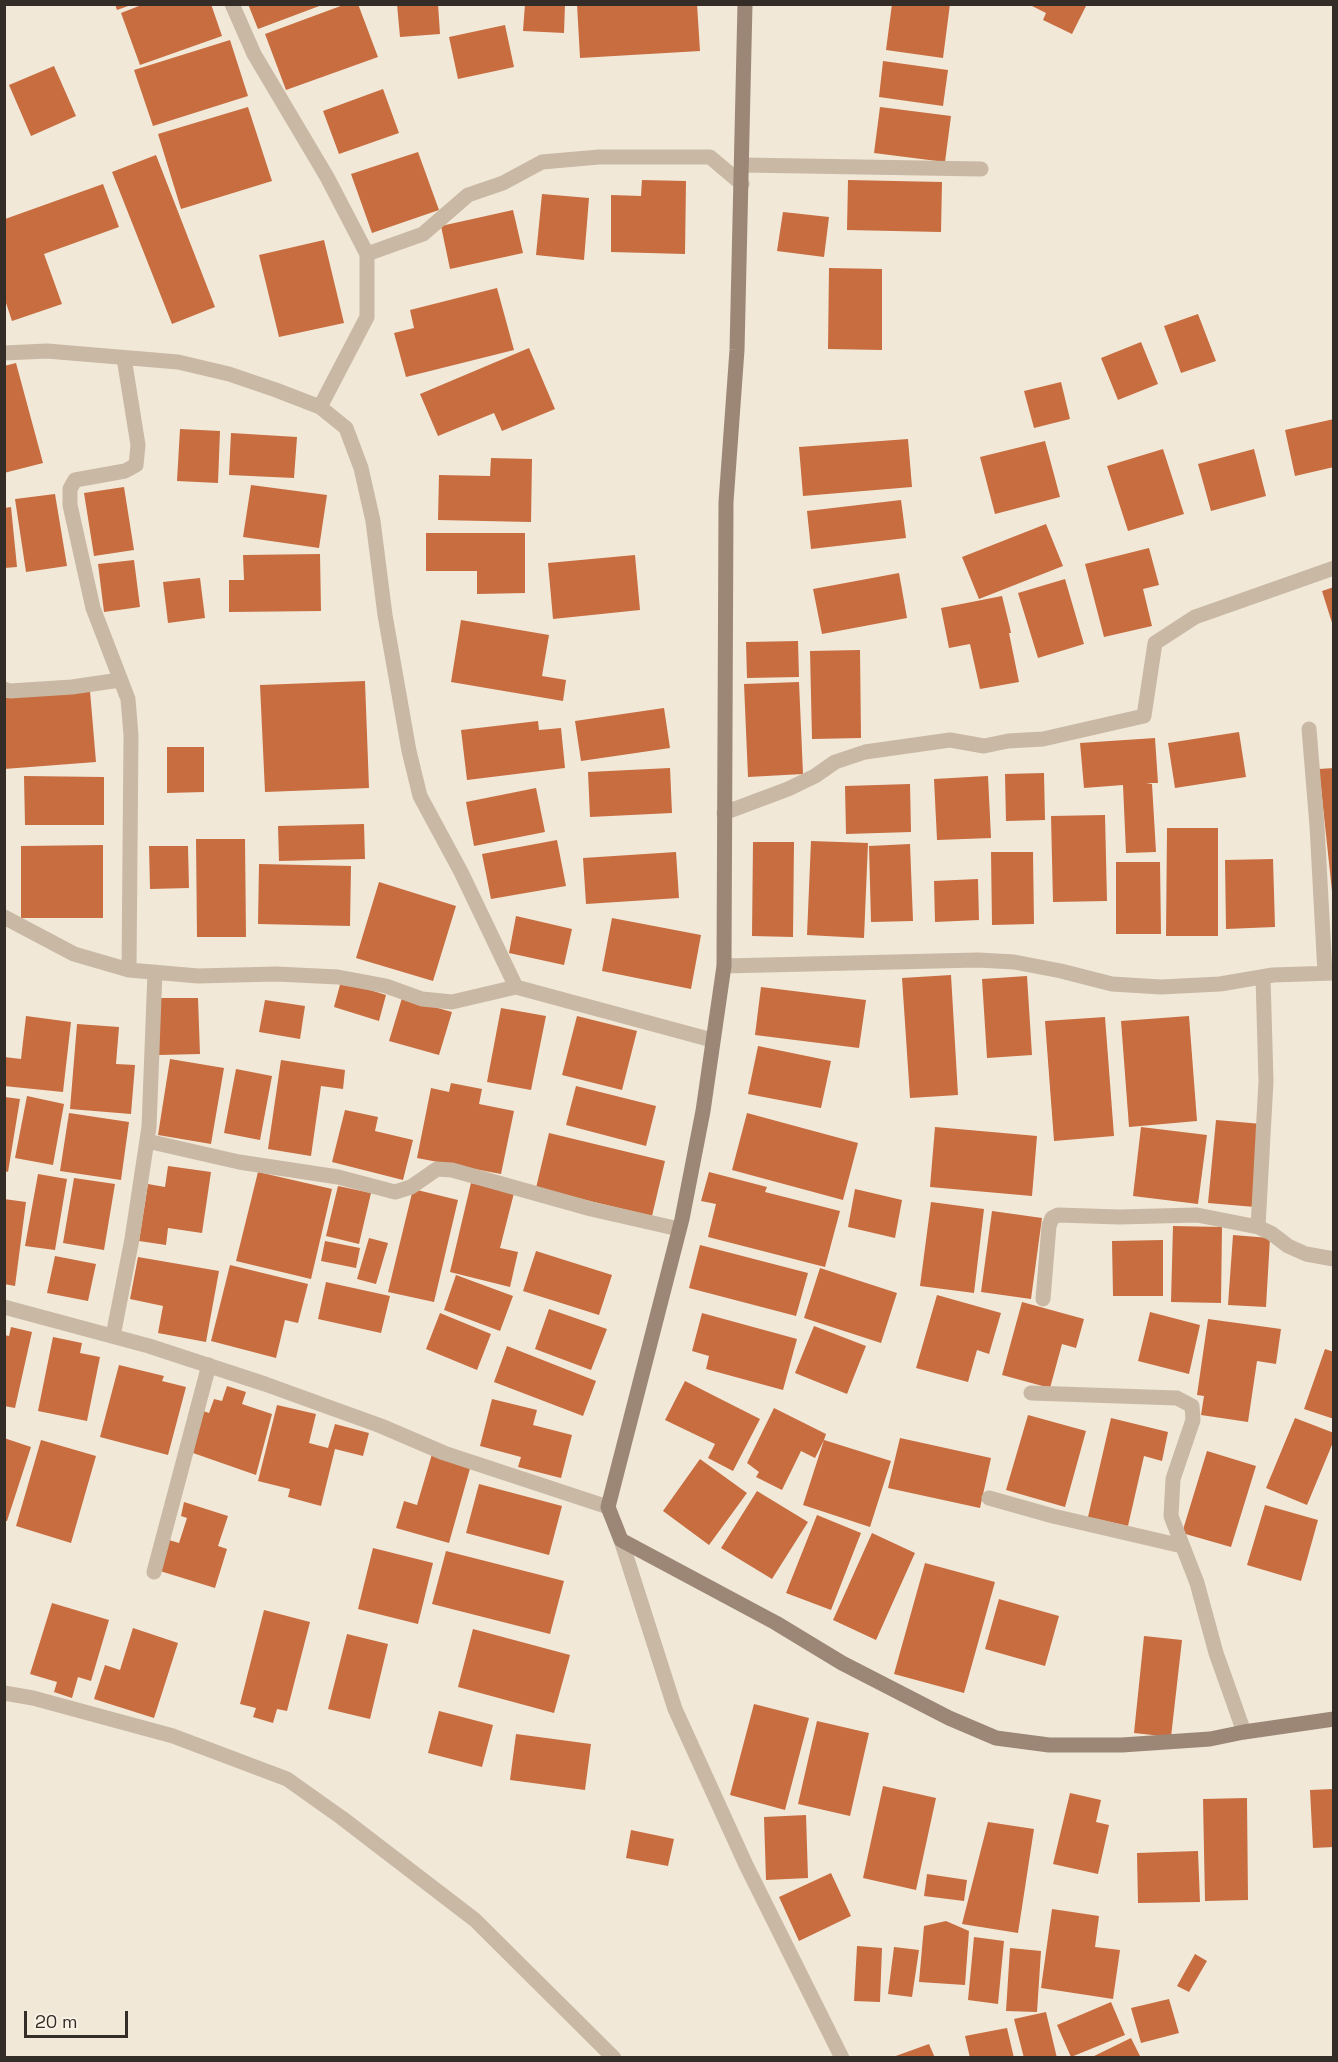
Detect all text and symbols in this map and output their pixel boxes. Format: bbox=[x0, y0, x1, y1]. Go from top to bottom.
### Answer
scale bar bbox=[27, 1999, 130, 2037]
text: 20 m bbox=[35, 2010, 78, 2033]

